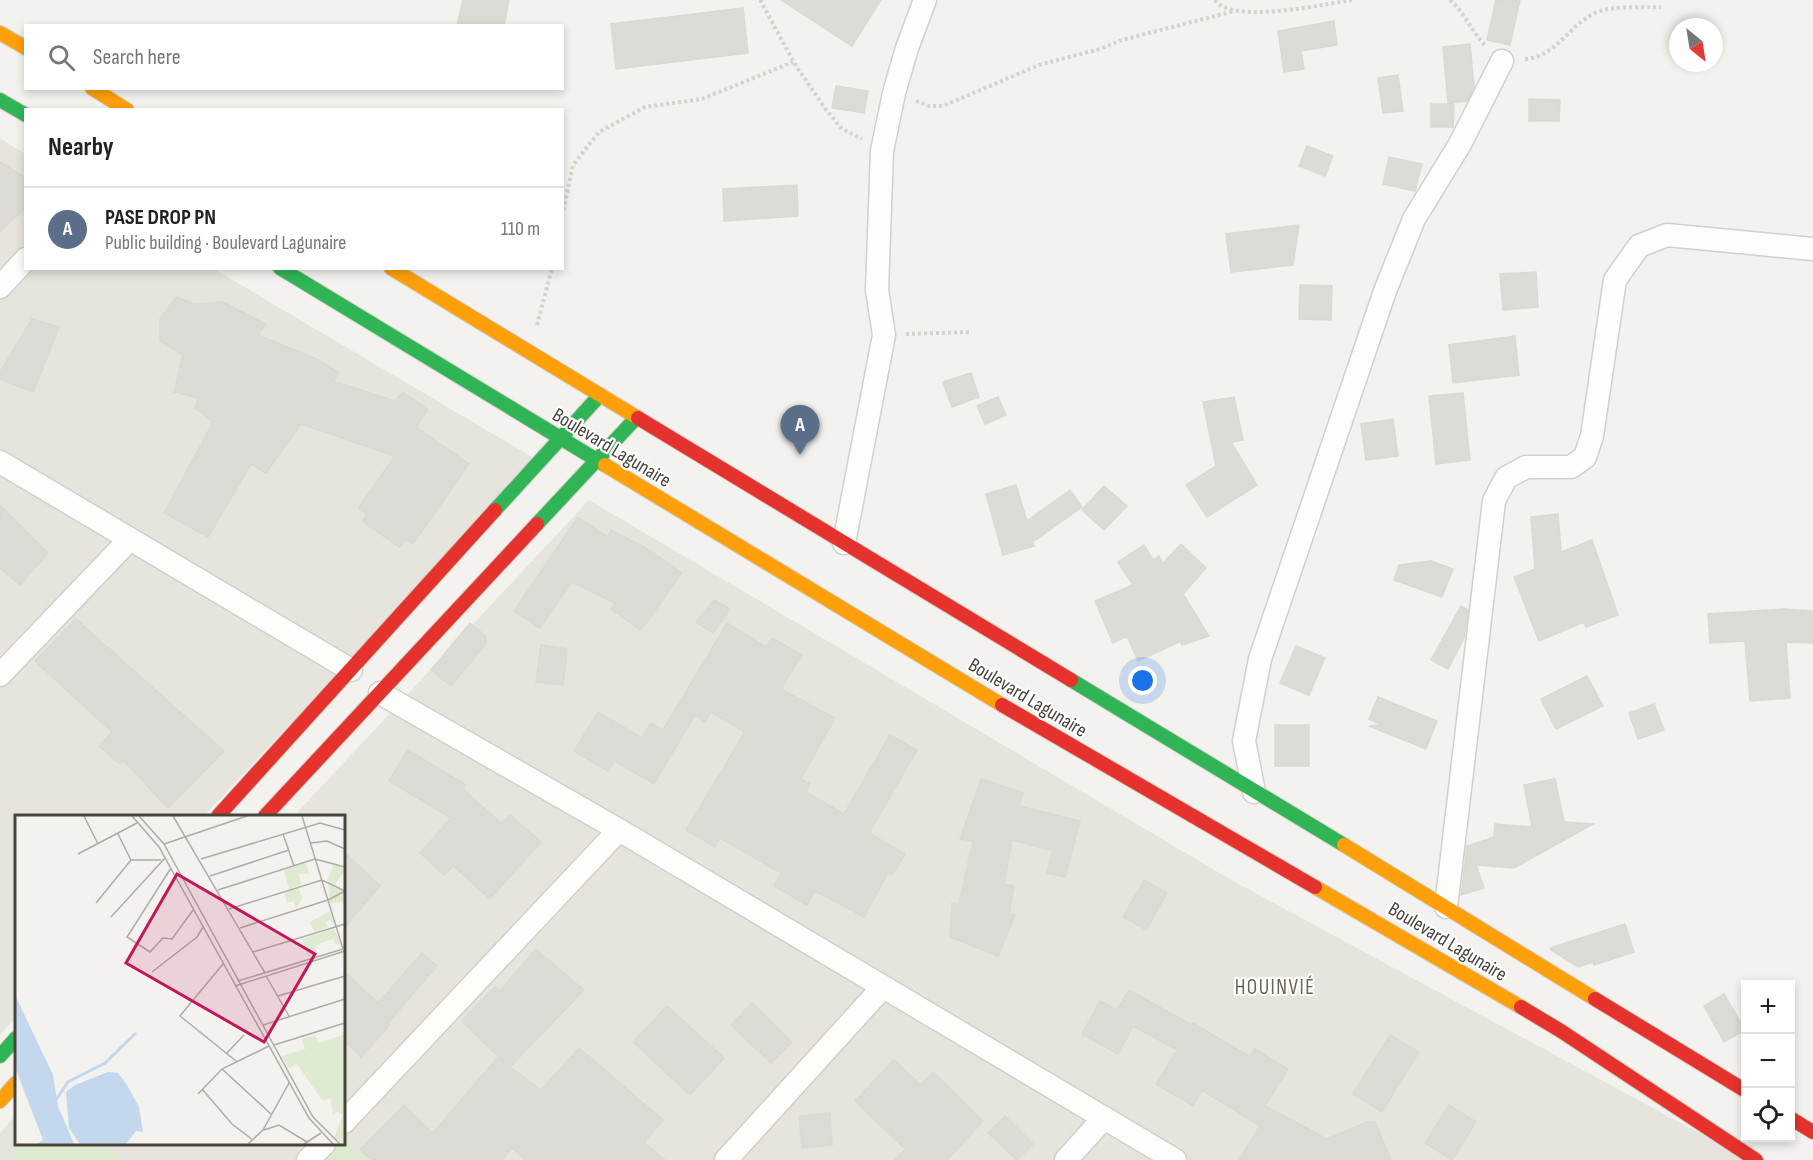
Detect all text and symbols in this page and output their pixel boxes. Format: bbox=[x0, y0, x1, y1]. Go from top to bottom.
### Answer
north arrow bbox=[1669, 18, 1723, 72]
search box bbox=[24, 24, 564, 90]
icon: search bbox=[45, 41, 78, 74]
text: Search here bbox=[93, 44, 180, 71]
text: Nearby bbox=[48, 132, 114, 163]
text: PASE DROP PN bbox=[105, 204, 216, 231]
text: A bbox=[63, 217, 72, 241]
text: 110 m bbox=[501, 217, 540, 241]
text: Public building · Boulevard Lagunaire bbox=[105, 231, 346, 255]
street label: Boulevard Lagunaire bbox=[548, 403, 675, 493]
pin: A bbox=[780, 406, 820, 455]
street label: Boulevard Lagunaire bbox=[964, 653, 1091, 743]
your location bbox=[1128, 666, 1157, 695]
inset map bbox=[15, 815, 345, 1145]
street label: Boulevard Lagunaire bbox=[1384, 897, 1511, 987]
district label: HOUINVIÉ bbox=[1235, 975, 1315, 1000]
map controls bbox=[1741, 980, 1795, 1142]
button: + bbox=[1741, 980, 1795, 1034]
button: − bbox=[1741, 1034, 1795, 1088]
button: locate bbox=[1741, 1088, 1795, 1142]

